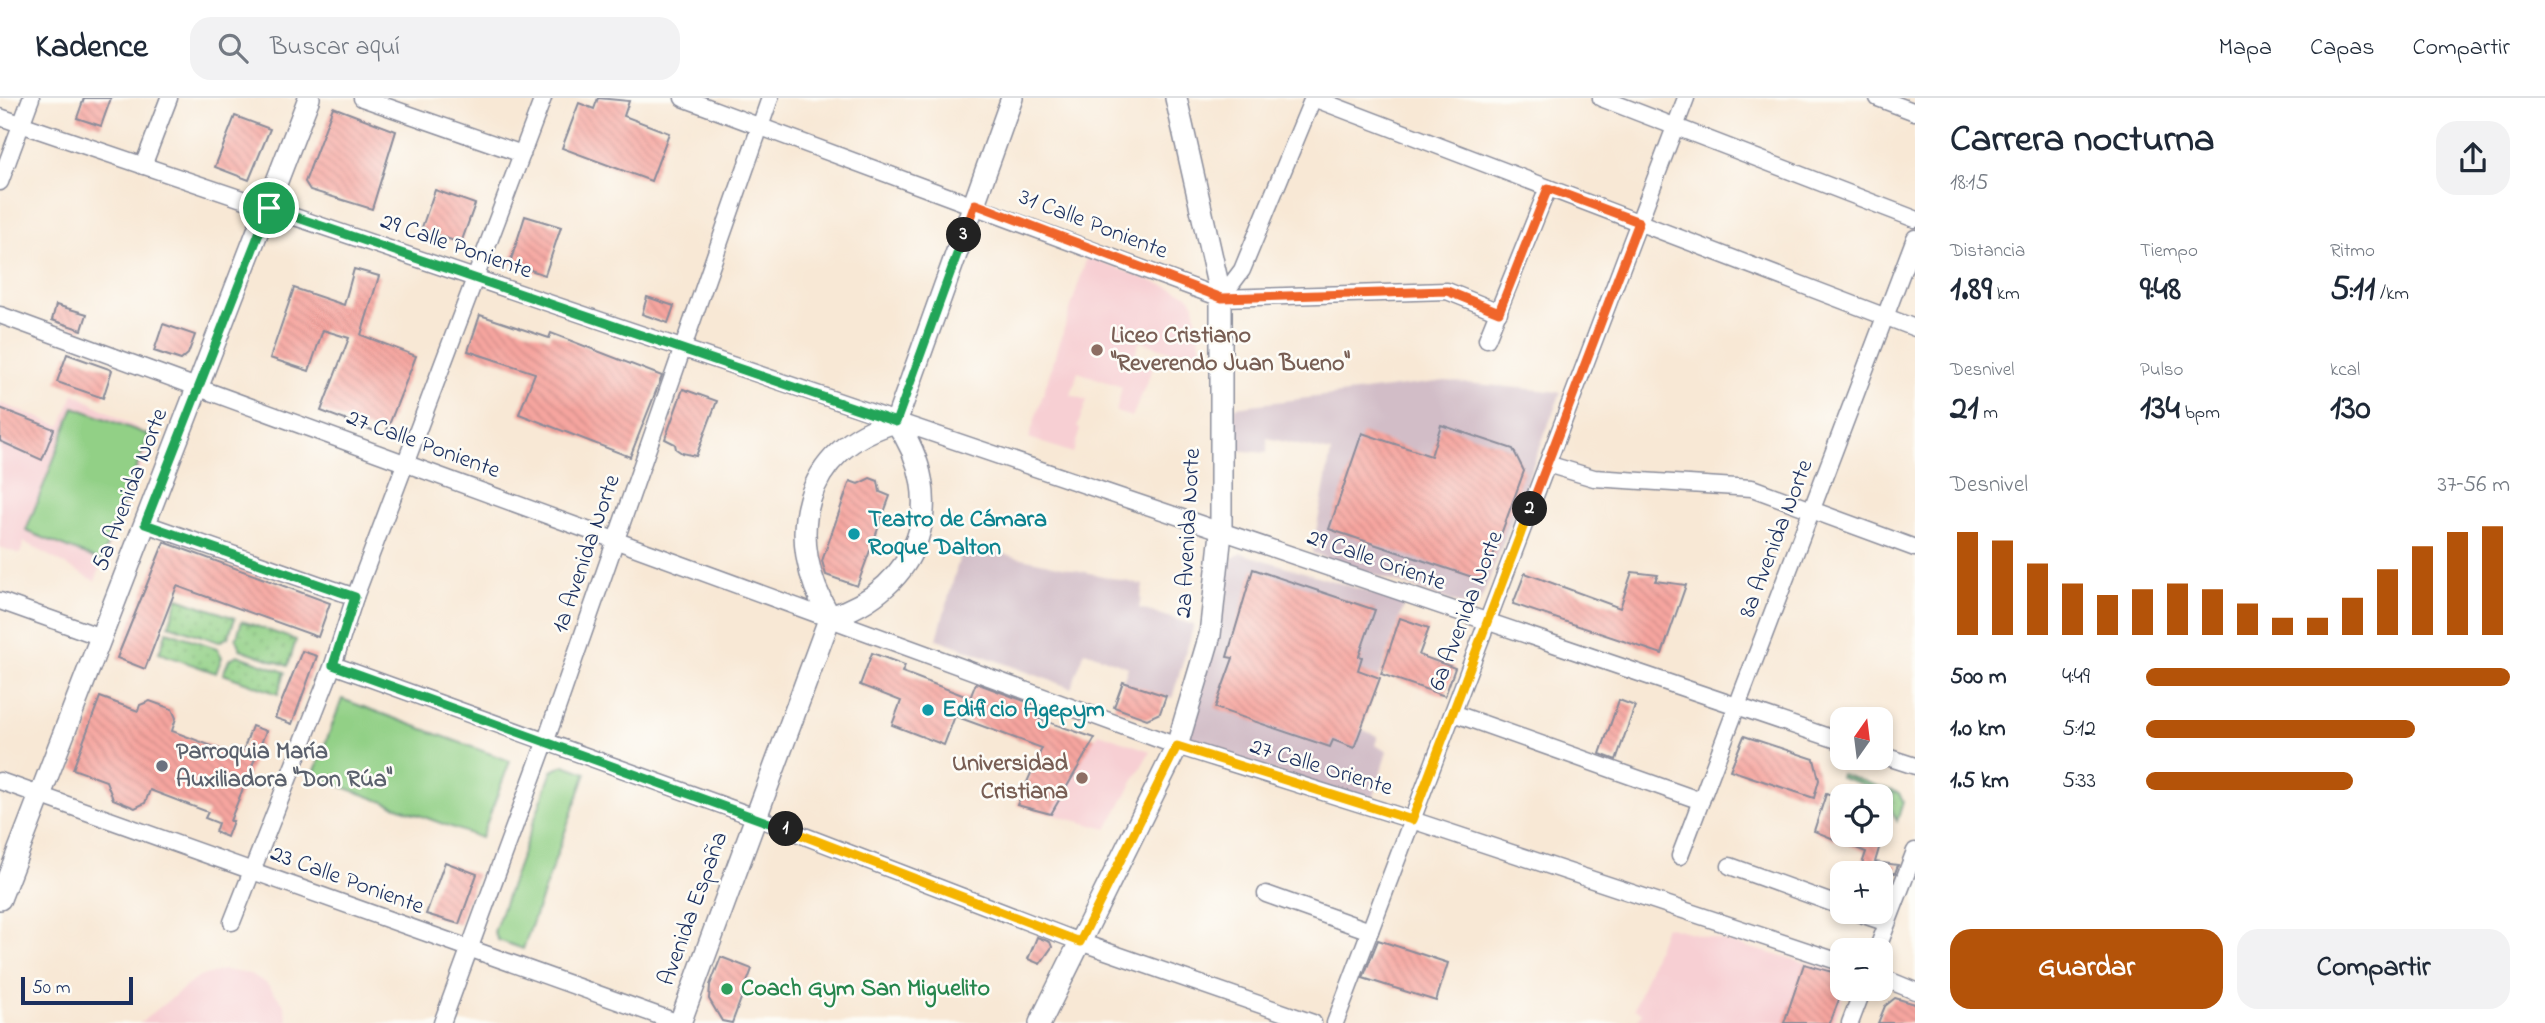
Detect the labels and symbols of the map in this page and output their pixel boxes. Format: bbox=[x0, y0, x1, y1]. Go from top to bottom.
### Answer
pin bbox=[239, 178, 299, 238]
street label: 31 Calle Poniente bbox=[1013, 181, 1173, 270]
street label: 29 Calle Poniente bbox=[375, 205, 537, 289]
pin: 3 bbox=[946, 218, 982, 252]
place label: Liceo Cristiano "Reverendo Juan Bueno" bbox=[1110, 319, 1350, 382]
marker: Liceo Cristiano "Reverendo Juan Bueno" bbox=[1089, 342, 1105, 358]
street label: 27 Calle Poniente bbox=[341, 401, 505, 489]
street label: 5a Avenida Norte bbox=[84, 403, 178, 576]
street label: 2a Avenida Norte bbox=[1167, 447, 1211, 619]
street label: 8a Avenida Norte bbox=[1731, 455, 1823, 623]
street label: 1a Avenida Norte bbox=[543, 470, 631, 638]
pin: 2 bbox=[1512, 492, 1548, 526]
place label: Teatro de Cámara Roque Dalton bbox=[868, 503, 1047, 566]
street label: 29 Calle Oriente bbox=[1302, 521, 1450, 601]
marker: Teatro de Cámara Roque Dalton bbox=[846, 526, 862, 542]
street label: 6a Avenida Norte bbox=[1420, 526, 1514, 696]
place label: Edificio Agepym bbox=[942, 693, 1105, 729]
marker: Edificio Agepym bbox=[920, 702, 936, 718]
north arrow bbox=[1830, 707, 1894, 770]
street label: 27 Calle Oriente bbox=[1245, 730, 1397, 806]
place label: Parroquia María Auxiliadora "Don Rúa" bbox=[176, 735, 393, 798]
place label: Universidad Cristiana bbox=[952, 747, 1069, 810]
marker: Parroquia María Auxiliadora "Don Rúa" bbox=[154, 758, 170, 774]
marker: Universidad Cristiana bbox=[1074, 770, 1090, 786]
pin: 1 bbox=[768, 812, 804, 846]
street label: Avenida España bbox=[650, 827, 738, 991]
street label: 23 Calle Poniente bbox=[265, 837, 429, 925]
place label: Coach Gym San Miguelito bbox=[741, 972, 990, 1008]
scale bar bbox=[21, 974, 133, 1006]
marker: Coach Gym San Miguelito bbox=[719, 981, 735, 997]

